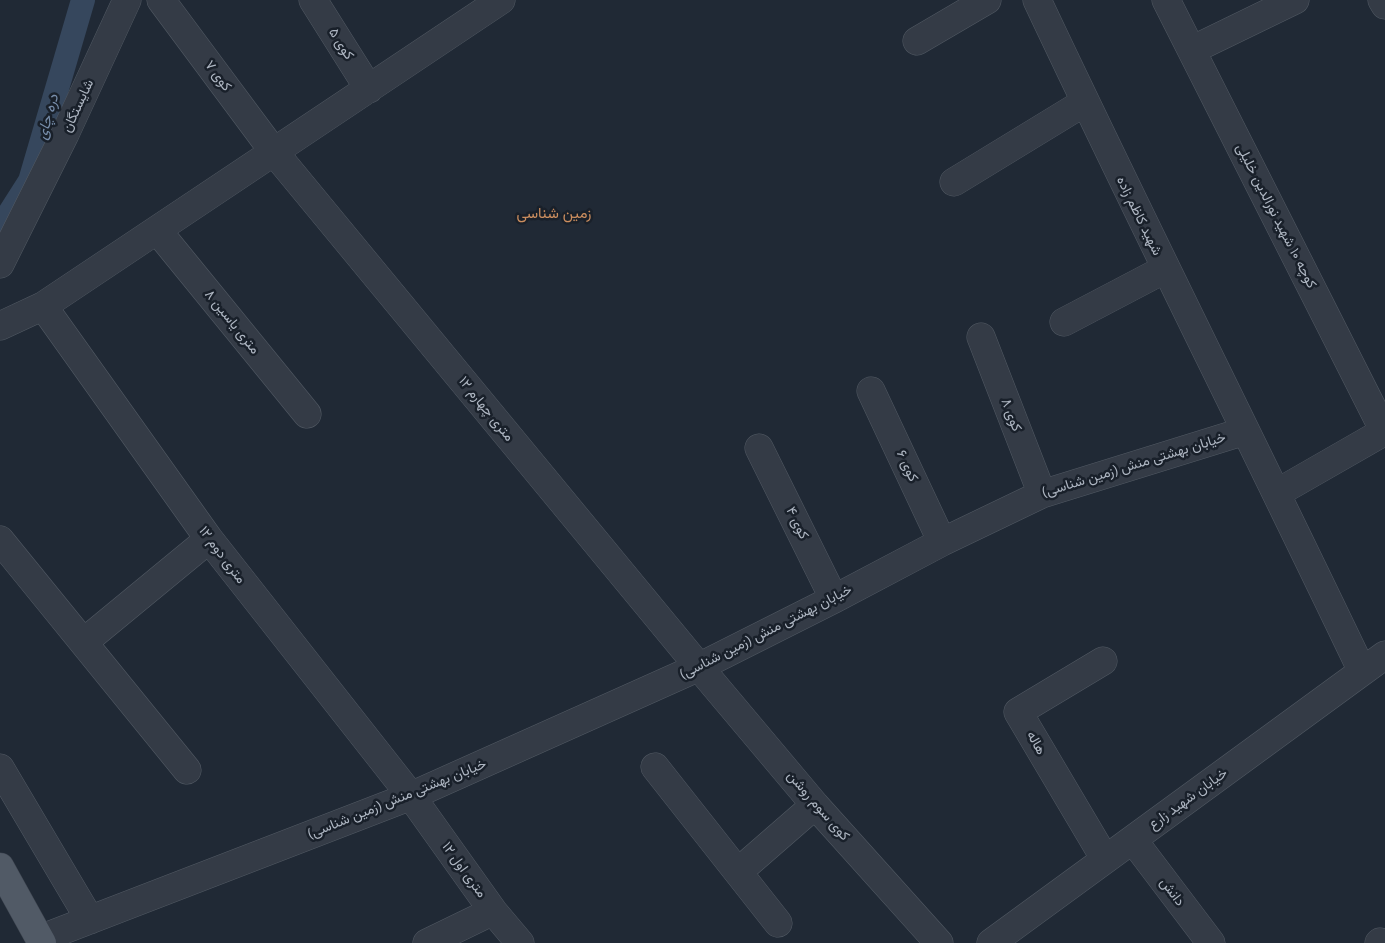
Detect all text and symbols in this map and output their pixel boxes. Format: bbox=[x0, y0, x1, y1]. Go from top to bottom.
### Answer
street label: کوی ۵ bbox=[325, 25, 357, 63]
street label: کوی ۷ bbox=[201, 57, 235, 95]
street label: شایستگان bbox=[58, 77, 98, 135]
water label: دره چای bbox=[33, 92, 63, 142]
street label: کوچه ۱۰ شهید نورالدین خلیلی bbox=[1232, 141, 1320, 291]
street label: شهید کاظم زاده bbox=[1113, 174, 1165, 258]
district label: زمین شناسی bbox=[516, 205, 592, 223]
street label: ۸ متری یاسین bbox=[201, 286, 263, 358]
street label: ۱۲ متری چهارم bbox=[455, 373, 517, 445]
street label: کوی ۸ bbox=[997, 396, 1025, 434]
street label: خیابان بهشتی منش (زمین شناسی) bbox=[1040, 429, 1228, 501]
street label: کوی ۶ bbox=[892, 448, 922, 484]
street label: کوی ۴ bbox=[782, 504, 812, 542]
street label: ۱۲ متری دوم bbox=[195, 523, 249, 587]
street label: خیابان بهشتی منش (زمین شناسی) bbox=[677, 581, 855, 683]
street label: هاله bbox=[1023, 728, 1049, 758]
street label: خیابان بهشتی منش (زمین شناسی) bbox=[305, 755, 489, 843]
street label: خیابان شهید زارع bbox=[1145, 765, 1231, 833]
street label: کوی سوم روشن bbox=[783, 768, 853, 844]
street label: ۱۲ متری اول bbox=[438, 839, 490, 901]
street label: دانش bbox=[1156, 874, 1188, 910]

